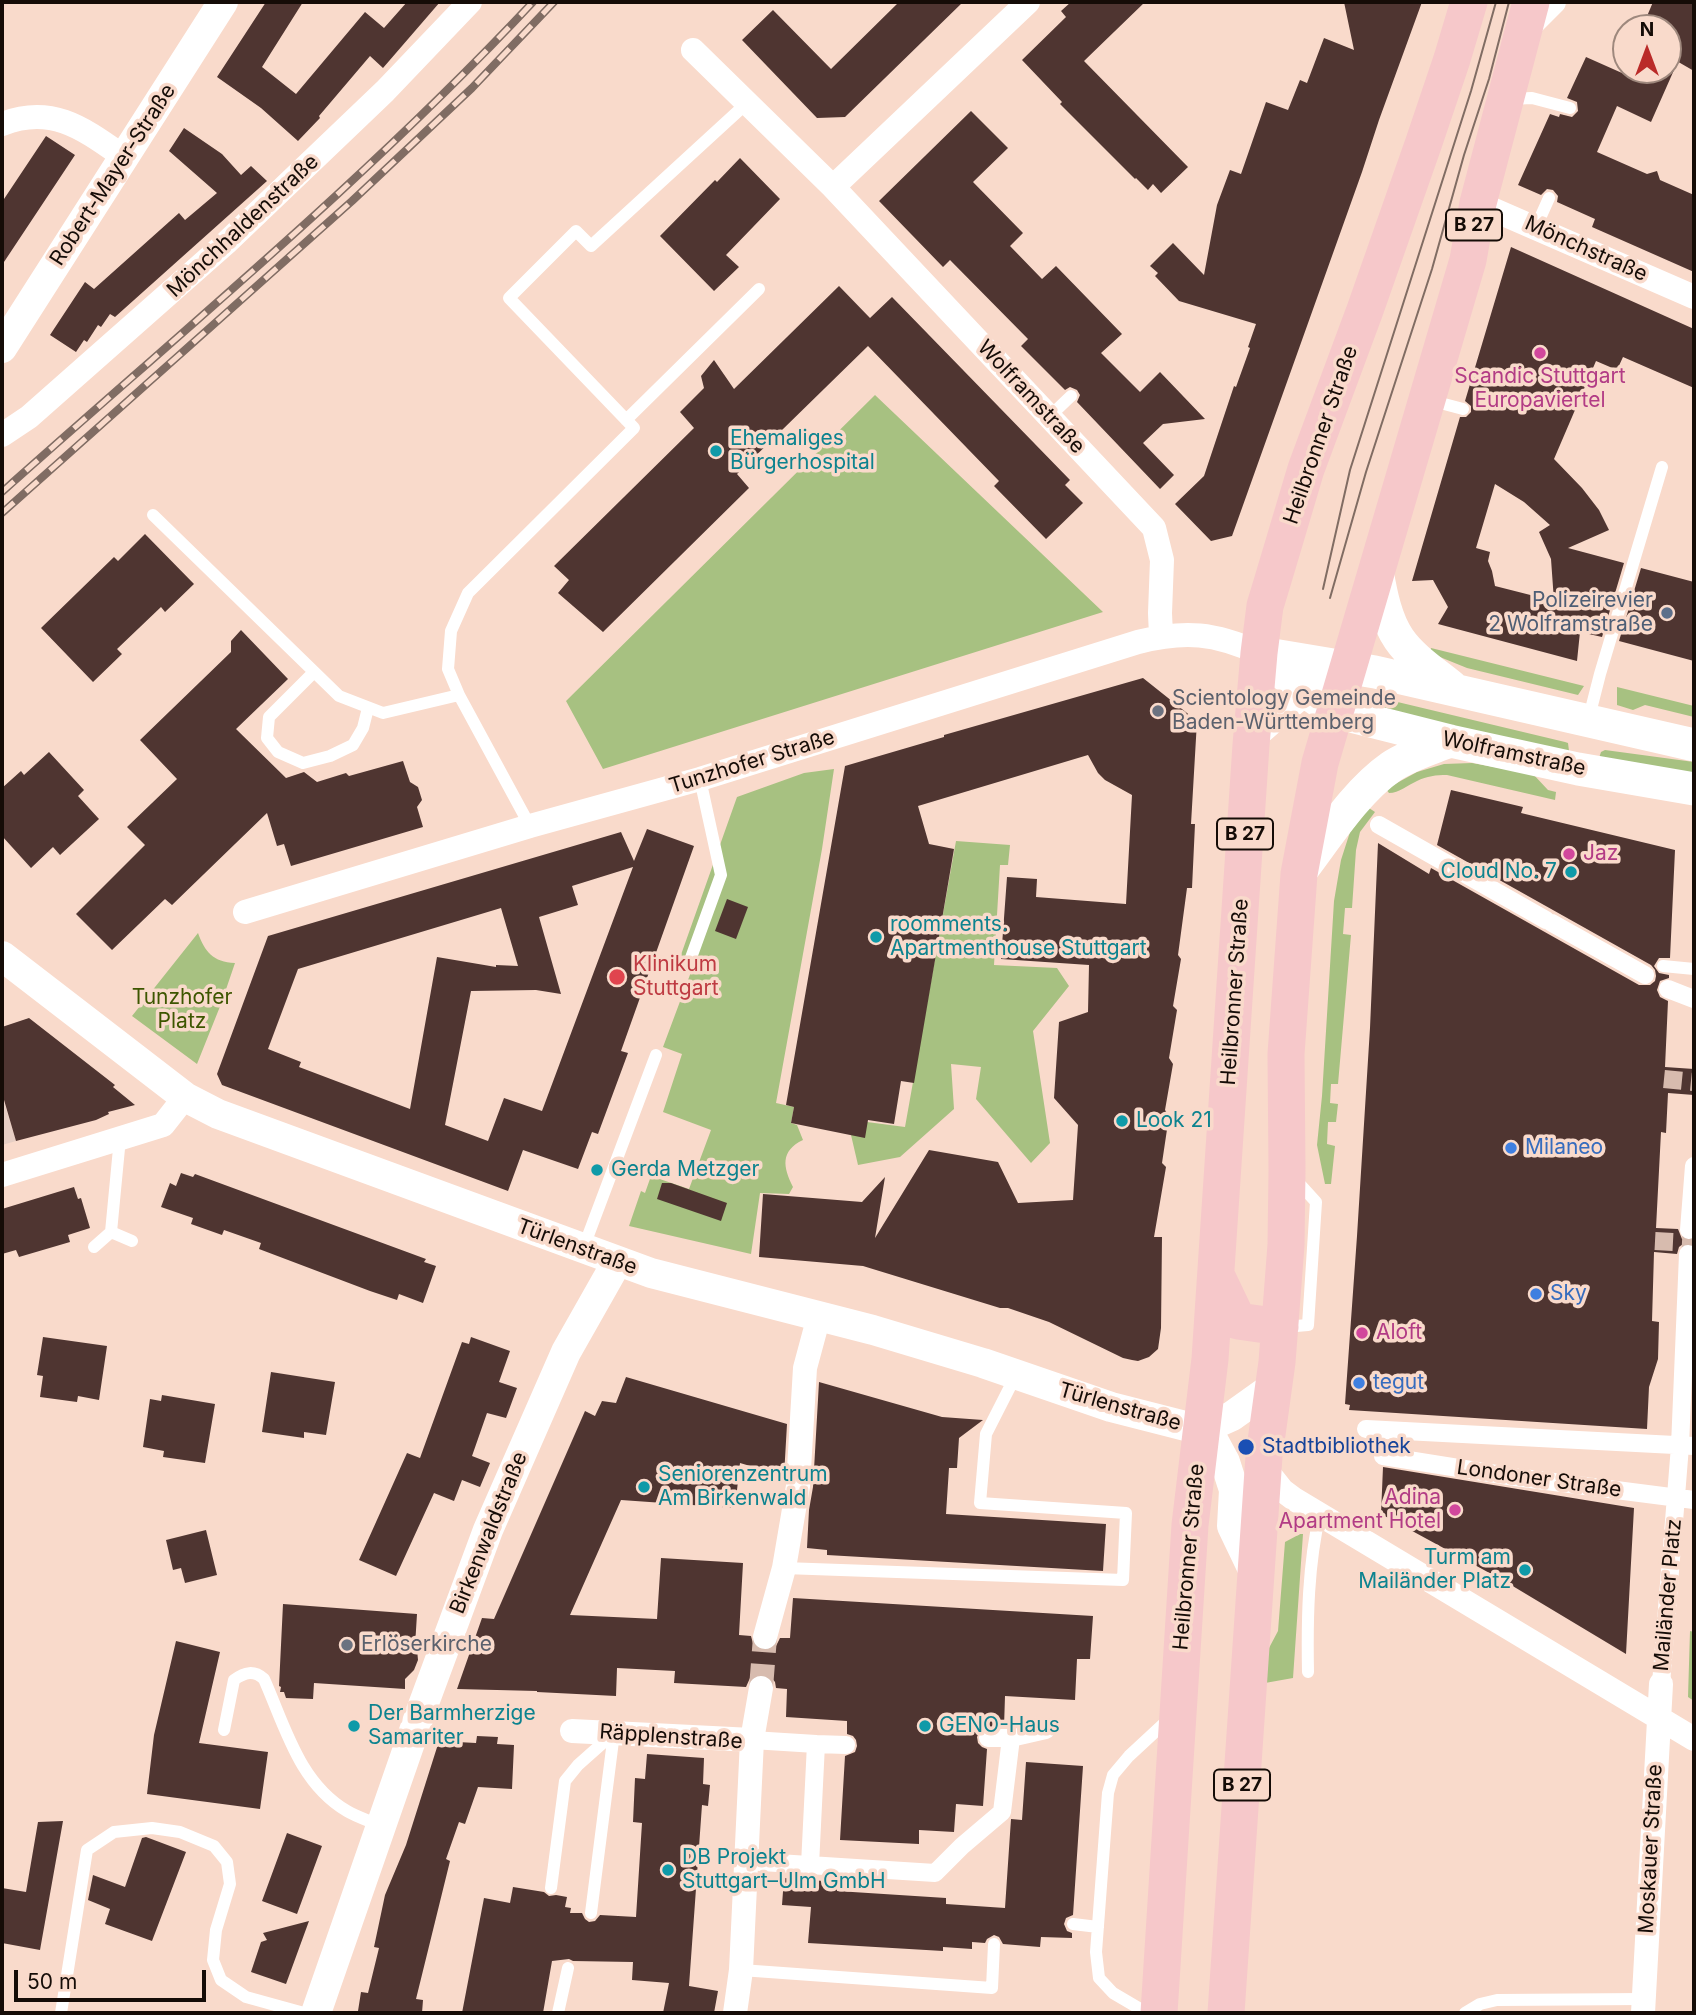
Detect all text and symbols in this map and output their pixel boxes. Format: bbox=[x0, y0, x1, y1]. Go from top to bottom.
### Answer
north arrow bbox=[1612, 14, 1682, 84]
text: N bbox=[1640, 18, 1654, 41]
street label: Robert-Mayer-Straße bbox=[45, 80, 181, 270]
street label: Mönchhaldenstraße bbox=[162, 149, 324, 303]
road number: B 27 bbox=[1446, 210, 1502, 241]
street label: Mönchstraße bbox=[1521, 211, 1651, 287]
street label: Wolframstraße bbox=[972, 335, 1090, 459]
street label: Heilbronner Straße bbox=[1279, 342, 1363, 528]
marker: Scandic Stuttgart Europaviertel bbox=[1532, 345, 1548, 361]
place label: Scandic Stuttgart Europaviertel bbox=[1454, 364, 1626, 414]
place label: Ehemaliges Bürgerhospital bbox=[730, 426, 875, 476]
marker: Ehemaliges Bürgerhospital bbox=[708, 443, 724, 459]
place label: Polizeirevier 2 Wolframstraße bbox=[1488, 588, 1653, 638]
marker: Polizeirevier 2 Wolframstraße bbox=[1659, 605, 1675, 621]
place label: Scientology Gemeinde Baden-Württemberg bbox=[1172, 686, 1396, 736]
marker: Scientology Gemeinde Baden-Württemberg bbox=[1150, 703, 1166, 719]
street label: Tunzhofer Straße bbox=[666, 725, 838, 799]
street label: Wolframstraße bbox=[1440, 726, 1588, 782]
road number: B 27 bbox=[1217, 818, 1273, 849]
place label: Jaz bbox=[1583, 841, 1618, 867]
marker: Jaz bbox=[1561, 846, 1577, 862]
place label: Cloud No. 7 bbox=[1441, 859, 1557, 885]
marker: Cloud No. 7 bbox=[1563, 864, 1579, 880]
street label: Heilbronner Straße bbox=[1216, 898, 1254, 1086]
place label: roomments. Apartmenthouse Stuttgart bbox=[890, 912, 1147, 962]
marker: roomments. Apartmenthouse Stuttgart bbox=[868, 929, 884, 945]
place label: Klinikum Stuttgart bbox=[633, 952, 719, 1002]
marker: Klinikum Stuttgart bbox=[607, 967, 627, 987]
park label: Tunzhofer Platz bbox=[132, 985, 232, 1035]
place label: Look 21 bbox=[1136, 1108, 1212, 1134]
marker: Look 21 bbox=[1114, 1113, 1130, 1129]
place label: Milaneo bbox=[1525, 1135, 1603, 1161]
marker: Milaneo bbox=[1503, 1140, 1519, 1156]
place label: Gerda Metzger bbox=[611, 1157, 759, 1183]
marker: Gerda Metzger bbox=[589, 1162, 605, 1178]
street label: Türlenstraße bbox=[514, 1214, 640, 1280]
place label: Sky bbox=[1550, 1281, 1587, 1307]
marker: Sky bbox=[1528, 1286, 1544, 1302]
place label: Aloft bbox=[1376, 1320, 1422, 1346]
marker: Aloft bbox=[1354, 1325, 1370, 1341]
place label: tegut bbox=[1373, 1370, 1424, 1396]
marker: tegut bbox=[1351, 1375, 1367, 1391]
street label: Türlenstraße bbox=[1056, 1378, 1184, 1436]
place label: Stadtbibliothek bbox=[1262, 1434, 1411, 1460]
marker: Stadtbibliothek bbox=[1236, 1437, 1256, 1457]
street label: Birkenwaldstraße bbox=[445, 1448, 533, 1618]
street label: Londoner Straße bbox=[1455, 1455, 1623, 1503]
place label: Seniorenzentrum Am Birkenwald bbox=[658, 1462, 828, 1512]
street label: Heilbronner Straße bbox=[1168, 1463, 1210, 1651]
marker: Seniorenzentrum Am Birkenwald bbox=[636, 1479, 652, 1495]
place label: Adina Apartment Hotel bbox=[1279, 1485, 1441, 1535]
marker: Adina Apartment Hotel bbox=[1447, 1502, 1463, 1518]
street label: Mailänder Platz bbox=[1649, 1518, 1687, 1672]
place label: Turm am Mailänder Platz bbox=[1358, 1545, 1511, 1595]
marker: Turm am Mailänder Platz bbox=[1517, 1562, 1533, 1578]
place label: Erlöserkirche bbox=[361, 1632, 492, 1658]
marker: Erlöserkirche bbox=[339, 1637, 355, 1653]
place label: Der Barmherzige Samariter bbox=[368, 1701, 536, 1751]
place label: GENO-Haus bbox=[939, 1713, 1060, 1739]
marker: Der Barmherzige Samariter bbox=[346, 1718, 362, 1734]
marker: GENO-Haus bbox=[917, 1718, 933, 1734]
street label: Räpplenstraße bbox=[599, 1719, 743, 1755]
street label: Moskauer Straße bbox=[1634, 1764, 1668, 1934]
road number: B 27 bbox=[1214, 1770, 1270, 1800]
place label: DB Projekt Stuttgart–Ulm GmbH bbox=[682, 1845, 886, 1895]
marker: DB Projekt Stuttgart–Ulm GmbH bbox=[660, 1862, 676, 1878]
scale bar bbox=[18, 1955, 210, 1999]
text: 50 m bbox=[27, 1969, 77, 1994]

